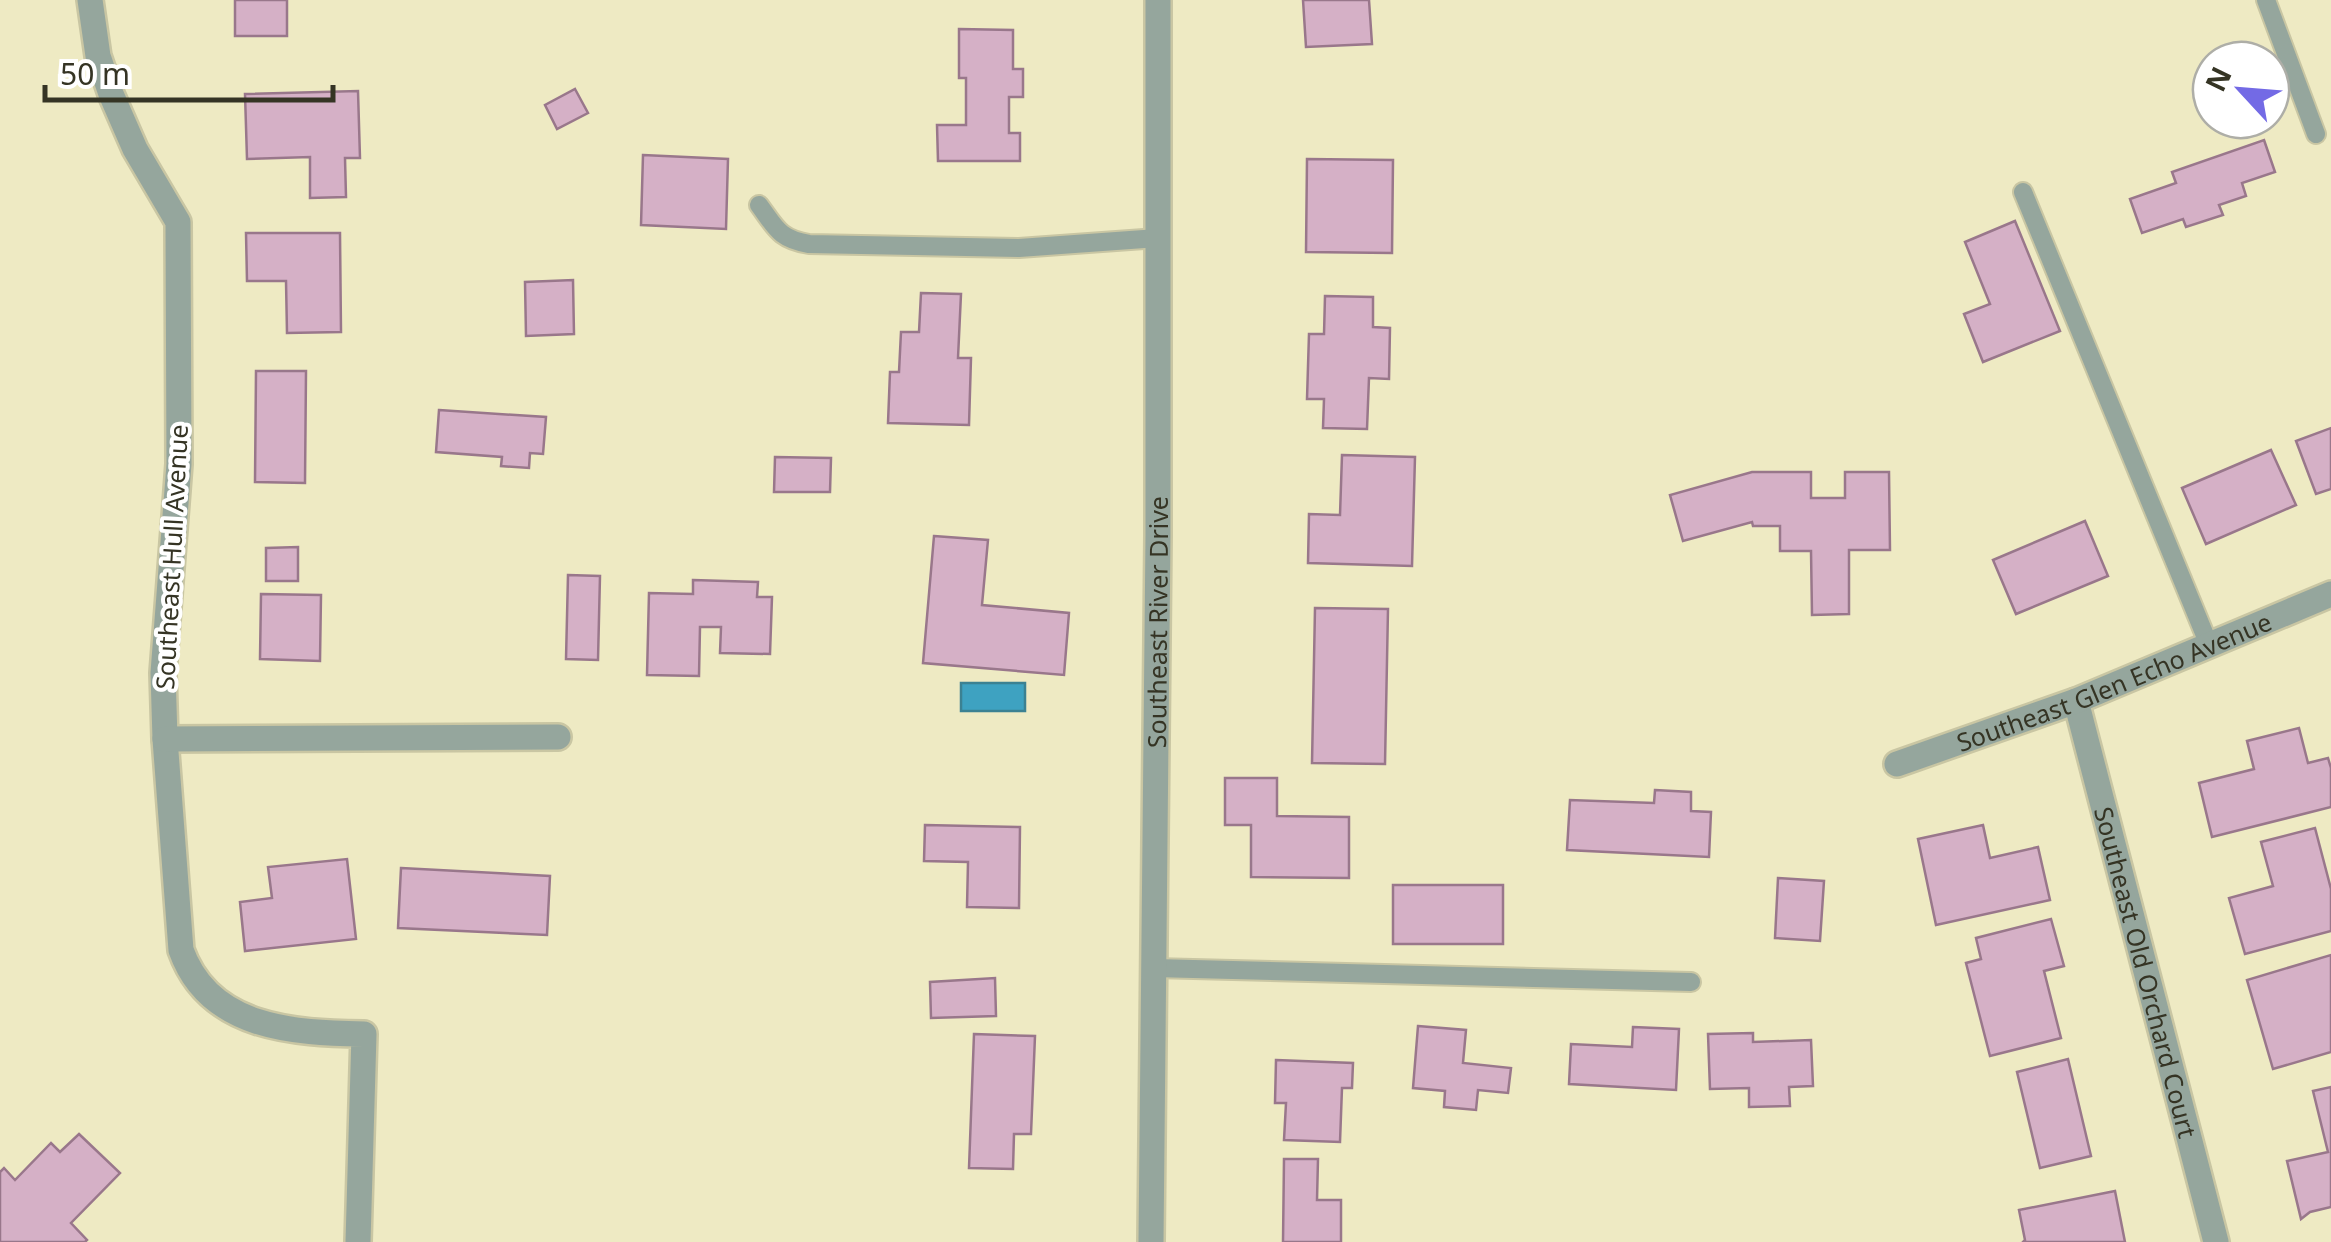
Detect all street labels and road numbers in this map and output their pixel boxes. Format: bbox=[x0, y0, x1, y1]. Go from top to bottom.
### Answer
street label: Southeast Hull Avenue bbox=[147, 424, 195, 690]
street label: Southeast River Drive bbox=[1139, 496, 1175, 748]
street label: Southeast Glen Echo Avenue bbox=[1952, 604, 2276, 759]
street label: Southeast Old Orchard Court bbox=[2087, 803, 2205, 1141]

